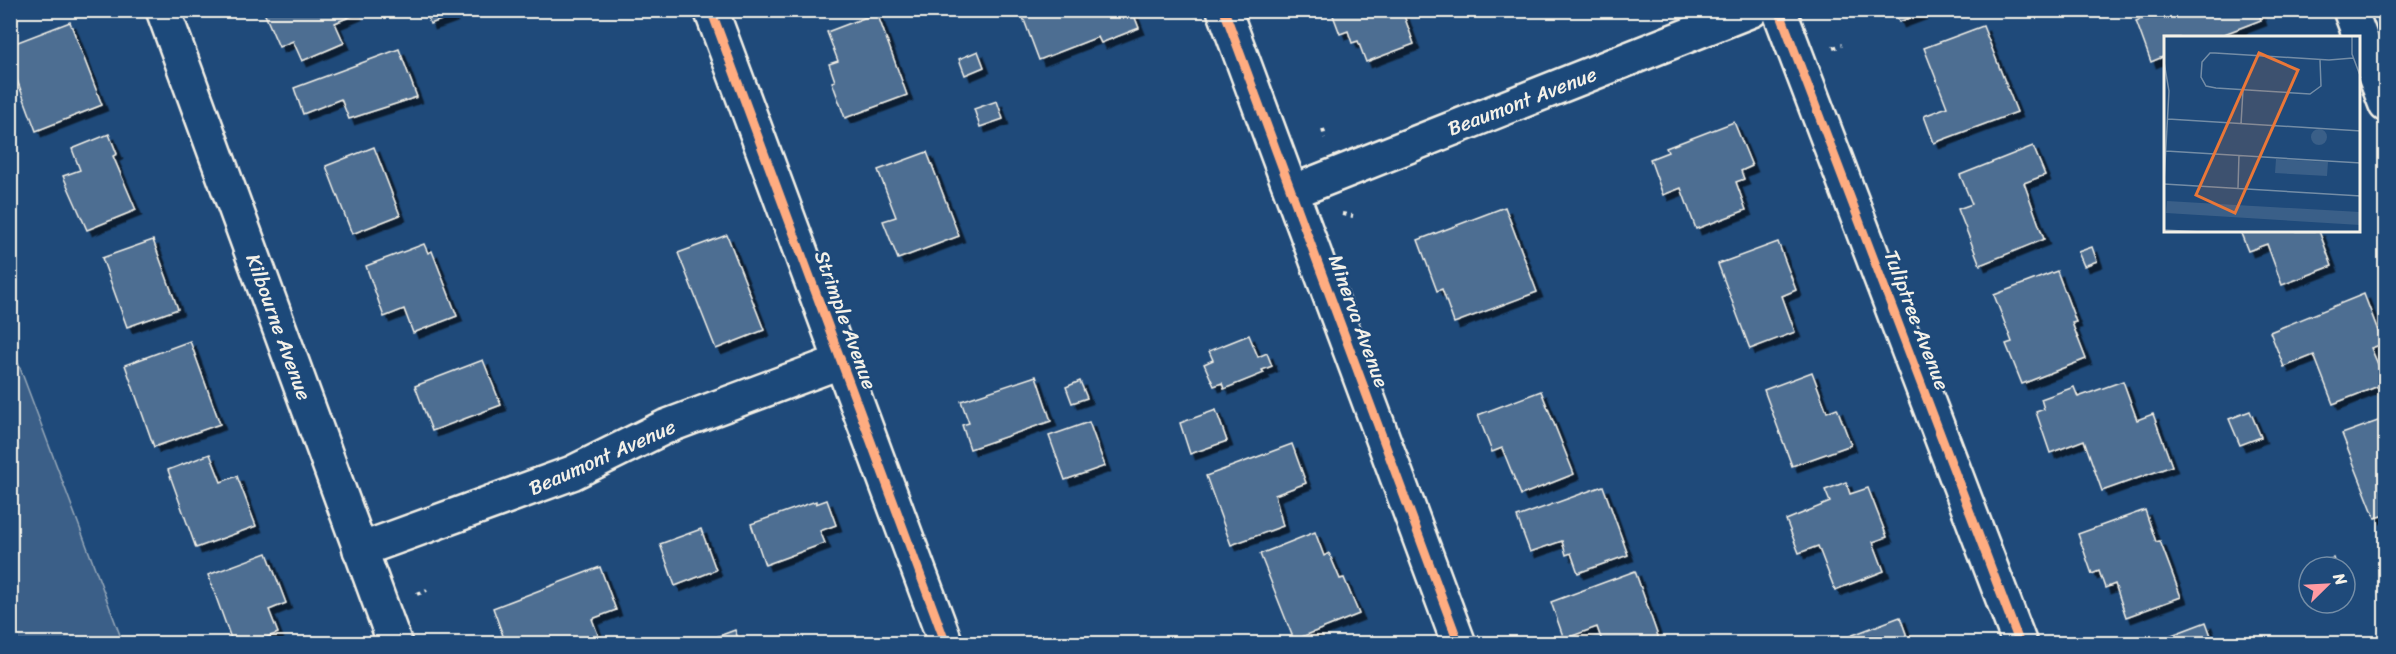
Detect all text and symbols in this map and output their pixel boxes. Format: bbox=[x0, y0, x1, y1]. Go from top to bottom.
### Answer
inset map bbox=[2164, 36, 2360, 232]
street label: Beaumont Avenue bbox=[1442, 57, 1602, 146]
street label: Tuliptree Avenue bbox=[1874, 245, 1959, 395]
street label: Strimple Avenue bbox=[804, 246, 887, 395]
street label: Kilbourne Avenue bbox=[236, 249, 321, 405]
street label: Minerva Avenue bbox=[1318, 250, 1399, 393]
street label: Beaumont Avenue bbox=[523, 409, 681, 506]
north arrow bbox=[2297, 555, 2357, 615]
text: N bbox=[2324, 567, 2356, 591]

